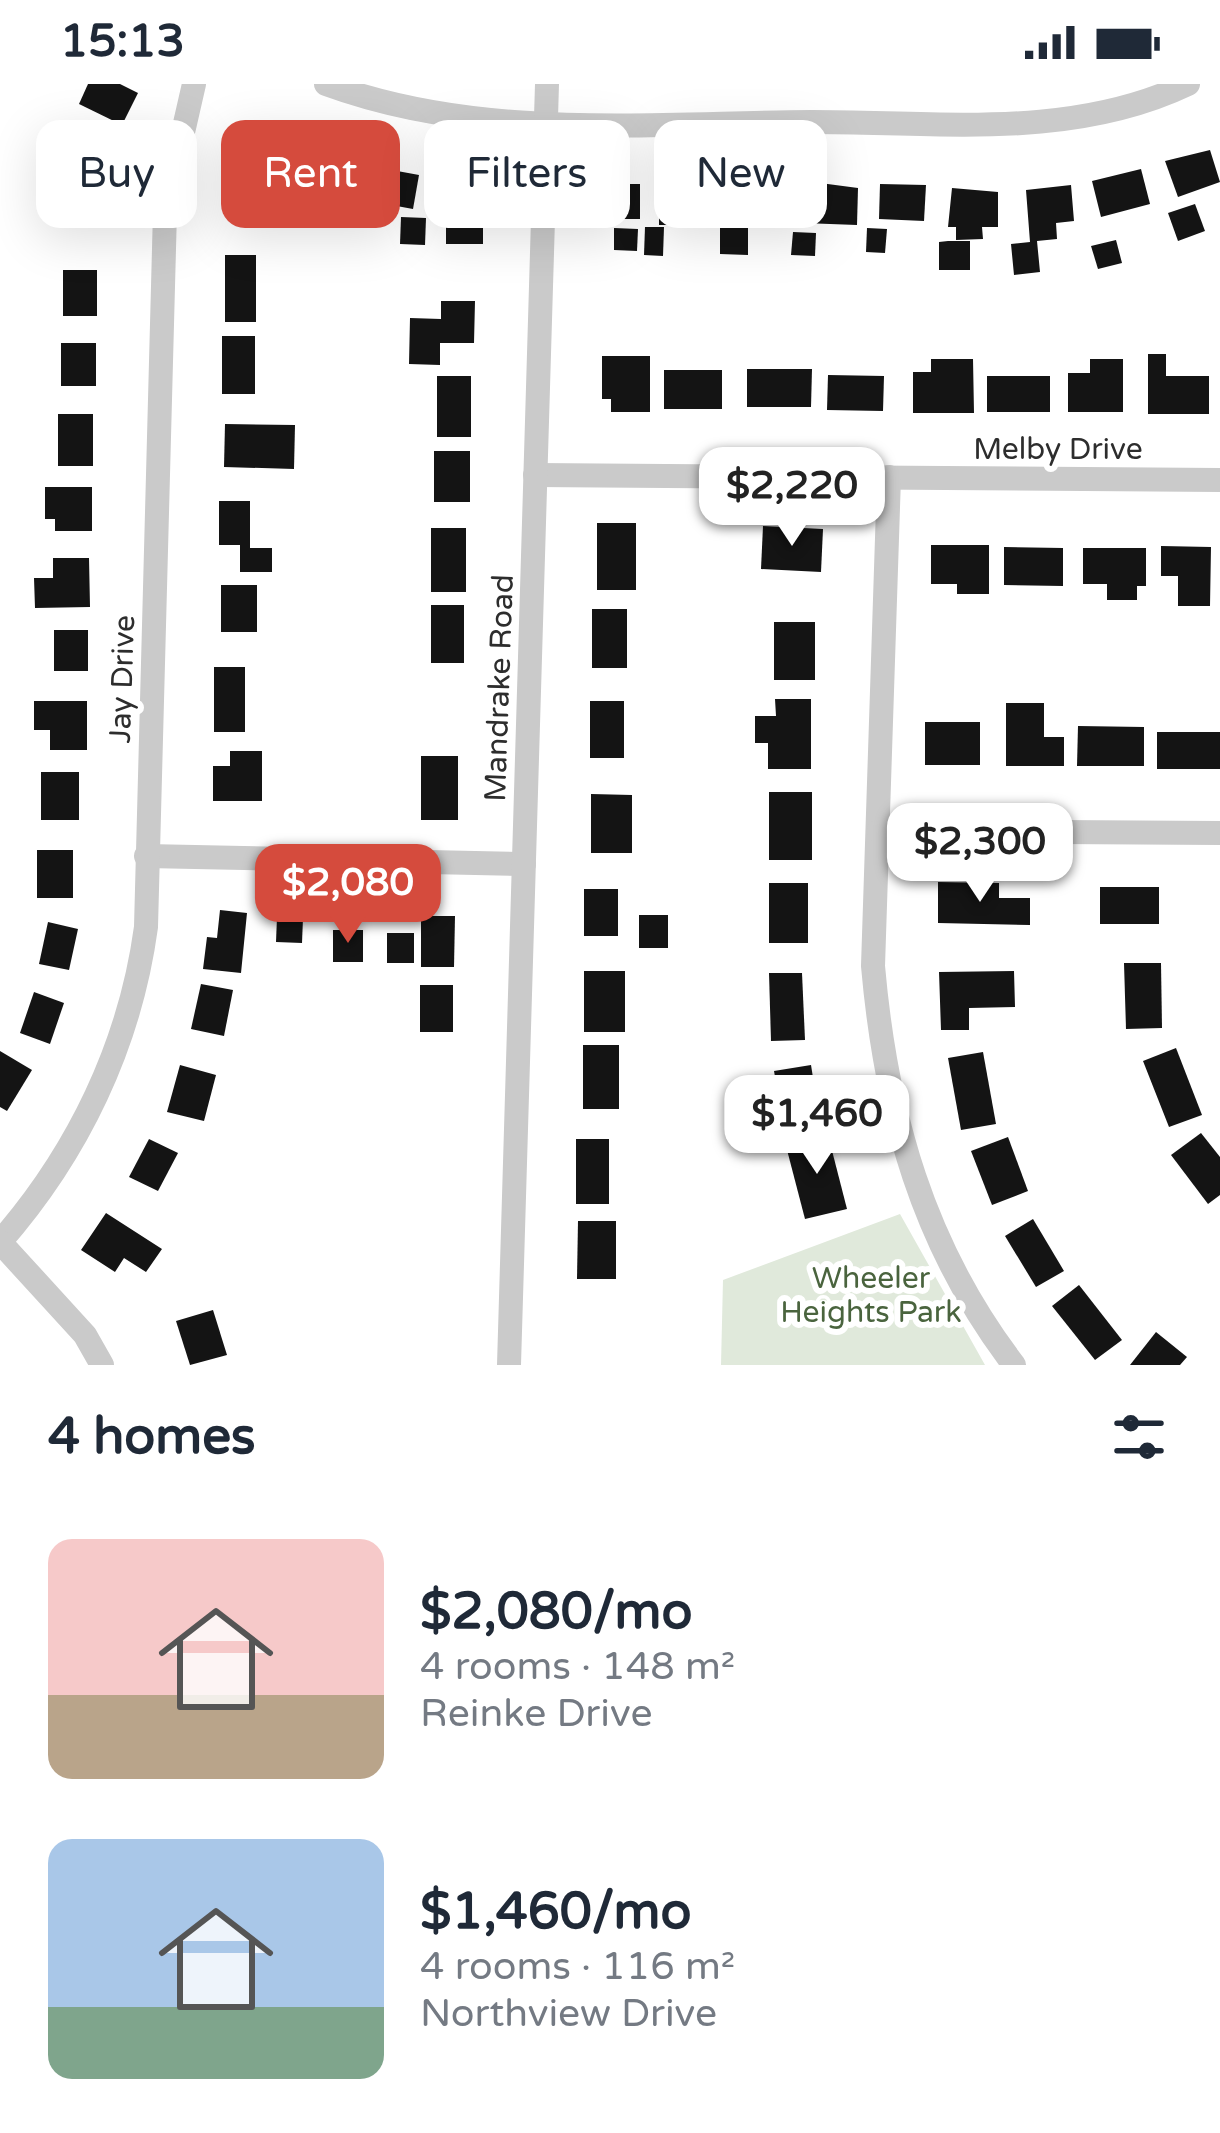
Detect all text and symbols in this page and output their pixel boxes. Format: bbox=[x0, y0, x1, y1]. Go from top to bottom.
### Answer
text: 15:13 bbox=[60, 15, 185, 69]
chip: Buy bbox=[36, 120, 197, 228]
chip: Rent bbox=[221, 120, 400, 228]
chip: Filters bbox=[424, 120, 630, 228]
chip: New bbox=[654, 120, 827, 228]
street label: Melby Drive bbox=[973, 431, 1143, 468]
pin: $2,220 bbox=[694, 447, 890, 549]
text: $2,220 bbox=[726, 462, 858, 509]
street label: Mandrake Road bbox=[477, 574, 522, 802]
street label: Jay Drive bbox=[102, 614, 143, 744]
pin: $2,300 bbox=[882, 803, 1078, 905]
text: $2,300 bbox=[914, 818, 1046, 865]
pin: $2,080 bbox=[250, 844, 446, 946]
text: $2,080 bbox=[282, 859, 414, 906]
pin: $1,460 bbox=[719, 1075, 915, 1177]
text: $1,460 bbox=[751, 1090, 883, 1137]
park label: Wheeler Heights Park bbox=[780, 1260, 962, 1331]
icon: filters bbox=[1106, 1404, 1172, 1470]
text: 4 homes bbox=[48, 1406, 256, 1468]
text: $2,080/mo bbox=[420, 1581, 692, 1643]
icon: home bbox=[144, 1587, 288, 1731]
text: 4 rooms · 148 m² bbox=[420, 1643, 735, 1690]
text: Reinke Drive bbox=[420, 1690, 652, 1737]
text: $1,460/mo bbox=[420, 1881, 691, 1943]
icon: home bbox=[144, 1887, 288, 2031]
text: 4 rooms · 116 m² bbox=[420, 1943, 735, 1990]
text: Northview Drive bbox=[420, 1990, 717, 2037]

